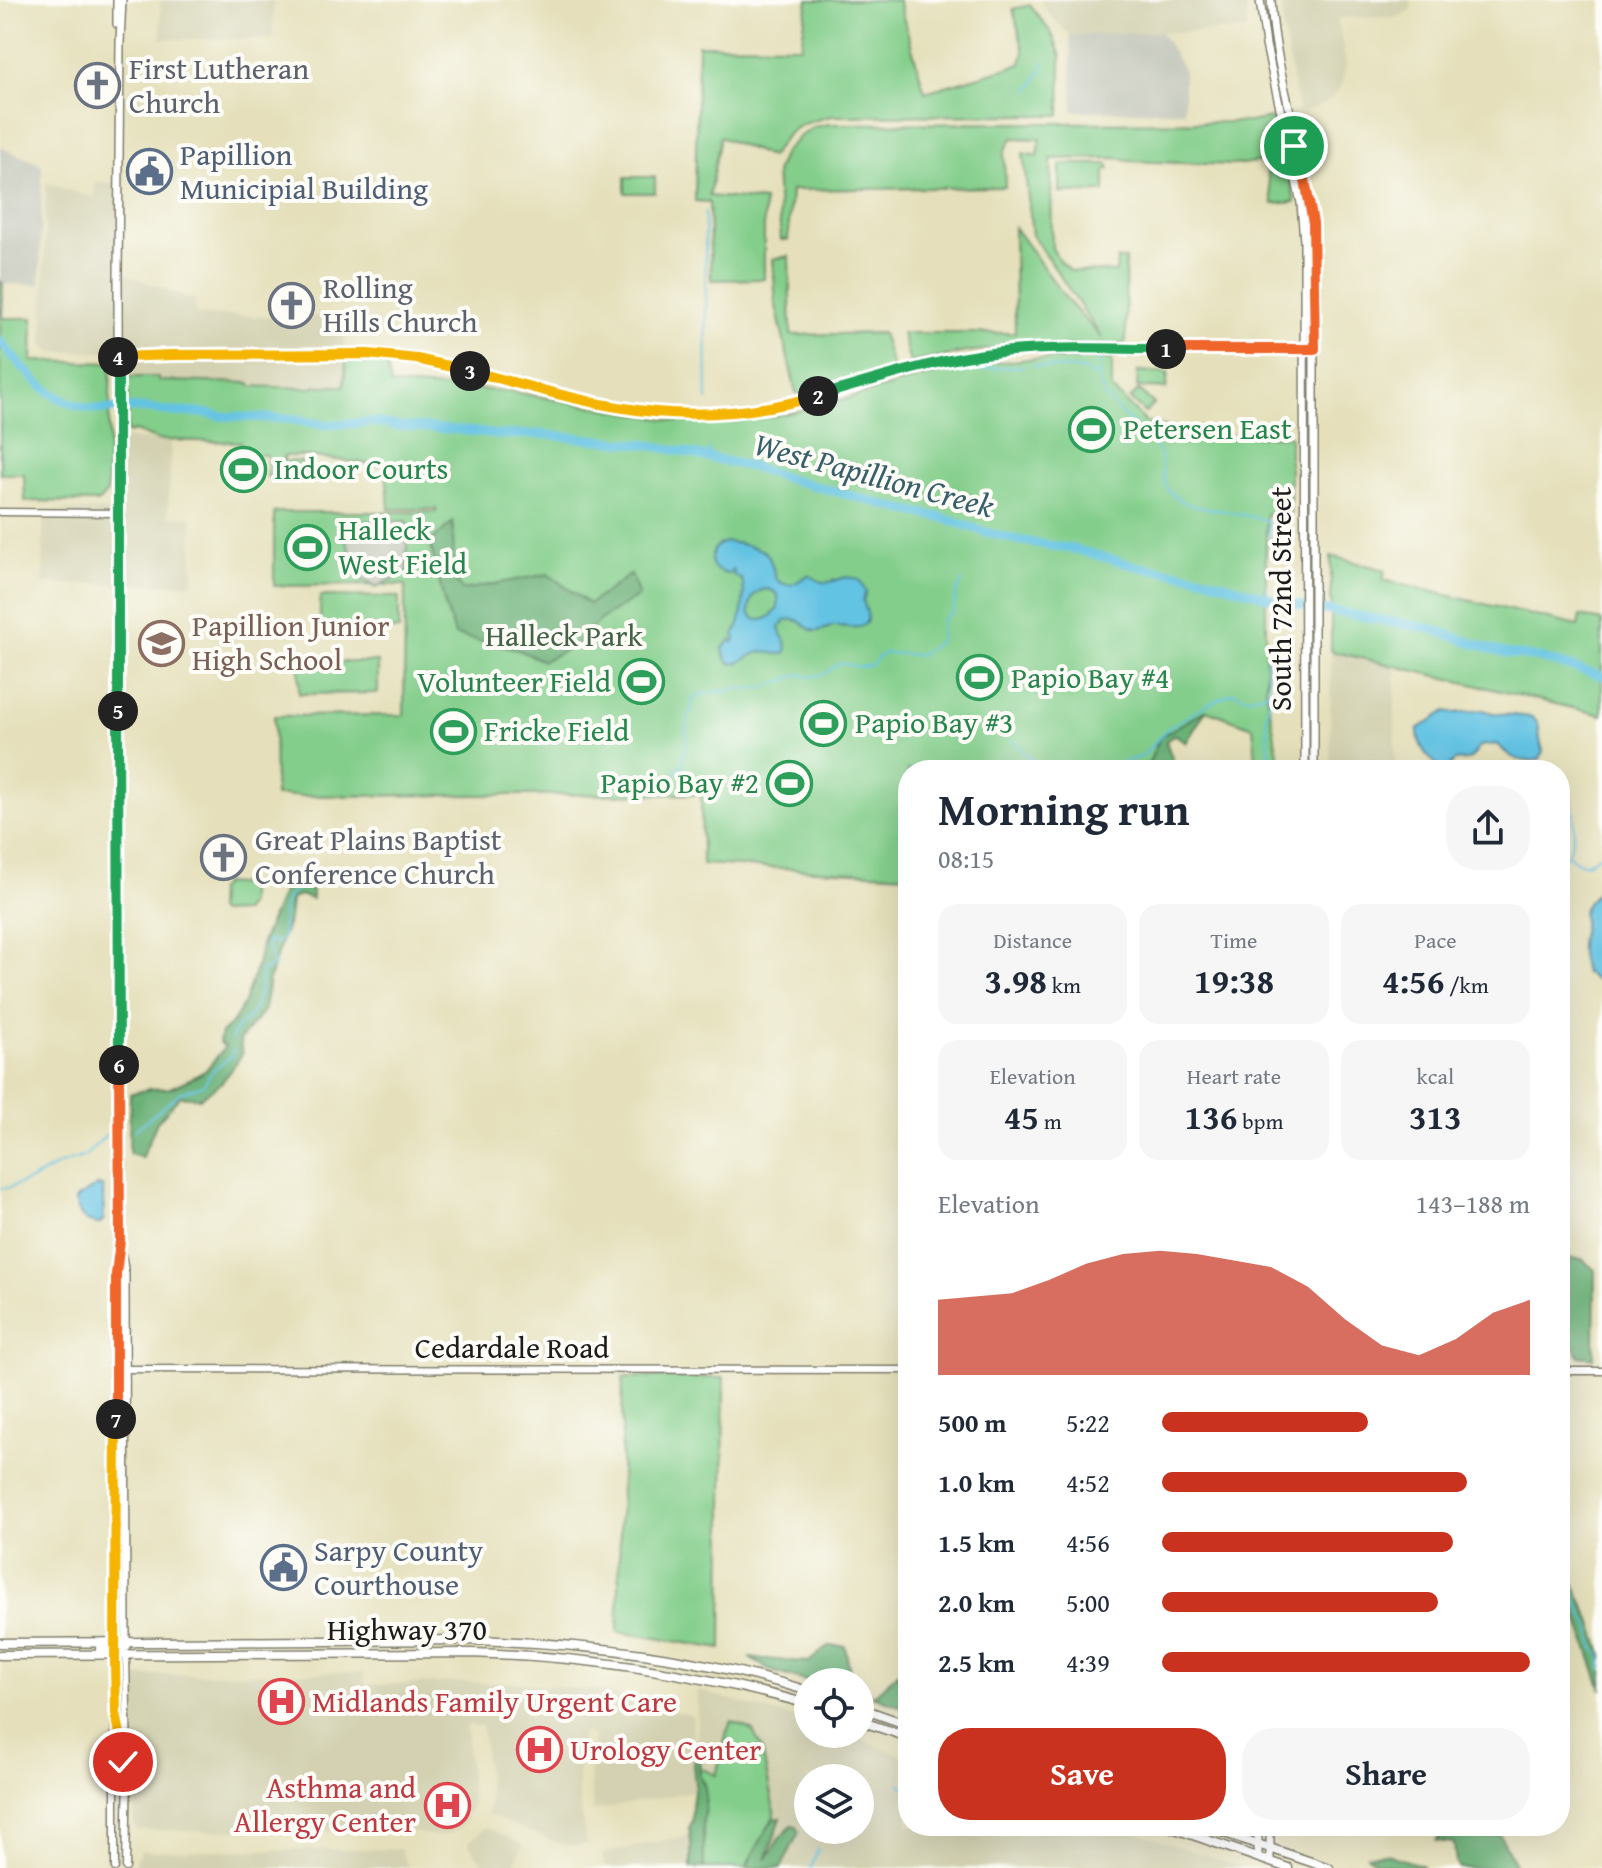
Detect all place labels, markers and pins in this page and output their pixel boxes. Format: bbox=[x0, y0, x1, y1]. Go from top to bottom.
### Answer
place label: First Lutheran Church bbox=[129, 46, 309, 124]
church icon: First Lutheran Church bbox=[74, 62, 122, 110]
pin bbox=[1260, 112, 1328, 180]
place label: Papillion Municipial Building bbox=[180, 132, 428, 210]
public building icon: Papillion Municipial Building bbox=[125, 148, 173, 196]
place label: Rolling Hills Church bbox=[323, 265, 478, 343]
church icon: Rolling Hills Church bbox=[268, 281, 316, 329]
pin: 1 bbox=[1146, 329, 1186, 369]
pin: 4 bbox=[98, 337, 138, 377]
pin: 3 bbox=[450, 351, 490, 391]
pin: 2 bbox=[798, 376, 838, 416]
sports icon: Petersen East bbox=[1068, 405, 1116, 453]
place label: Petersen East bbox=[1123, 406, 1292, 450]
sports icon: Indoor Courts bbox=[219, 445, 267, 493]
place label: Indoor Courts bbox=[274, 446, 448, 490]
place label: Halleck West Field bbox=[338, 507, 467, 585]
sports icon: Halleck West Field bbox=[283, 523, 331, 571]
place label: Papillion Junior High School bbox=[192, 603, 390, 681]
school or university icon: Papillion Junior High School bbox=[137, 619, 185, 667]
sports icon: Papio Bay #4 bbox=[956, 654, 1004, 702]
place label: Papio Bay #4 bbox=[1011, 655, 1169, 699]
sports icon: Volunteer Field bbox=[618, 658, 666, 706]
place label: Volunteer Field bbox=[417, 659, 611, 703]
pin: 5 bbox=[98, 691, 138, 731]
sports icon: Papio Bay #3 bbox=[800, 699, 848, 747]
place label: Papio Bay #3 bbox=[855, 700, 1013, 744]
sports icon: Fricke Field bbox=[429, 707, 477, 755]
place label: Fricke Field bbox=[484, 708, 629, 752]
sports icon: Papio Bay #2 bbox=[766, 759, 814, 807]
place label: Papio Bay #2 bbox=[601, 760, 759, 804]
place label: Great Plains Baptist Conference Church bbox=[255, 817, 502, 895]
church icon: Great Plains Baptist Conference Church bbox=[200, 833, 248, 881]
pin: 6 bbox=[99, 1045, 139, 1085]
pin: 7 bbox=[96, 1399, 136, 1439]
place label: Sarpy County Courthouse bbox=[314, 1528, 483, 1606]
public building icon: Sarpy County Courthouse bbox=[259, 1544, 307, 1592]
hospital icon: Midlands Family Urgent Care bbox=[257, 1678, 305, 1726]
place label: Midlands Family Urgent Care bbox=[312, 1679, 677, 1723]
hospital icon: Urology Center bbox=[515, 1726, 563, 1774]
place label: Urology Center bbox=[570, 1727, 761, 1771]
pin bbox=[89, 1728, 157, 1796]
place label: Asthma and Allergy Center bbox=[234, 1765, 416, 1843]
hospital icon: Asthma and Allergy Center bbox=[423, 1781, 471, 1829]

